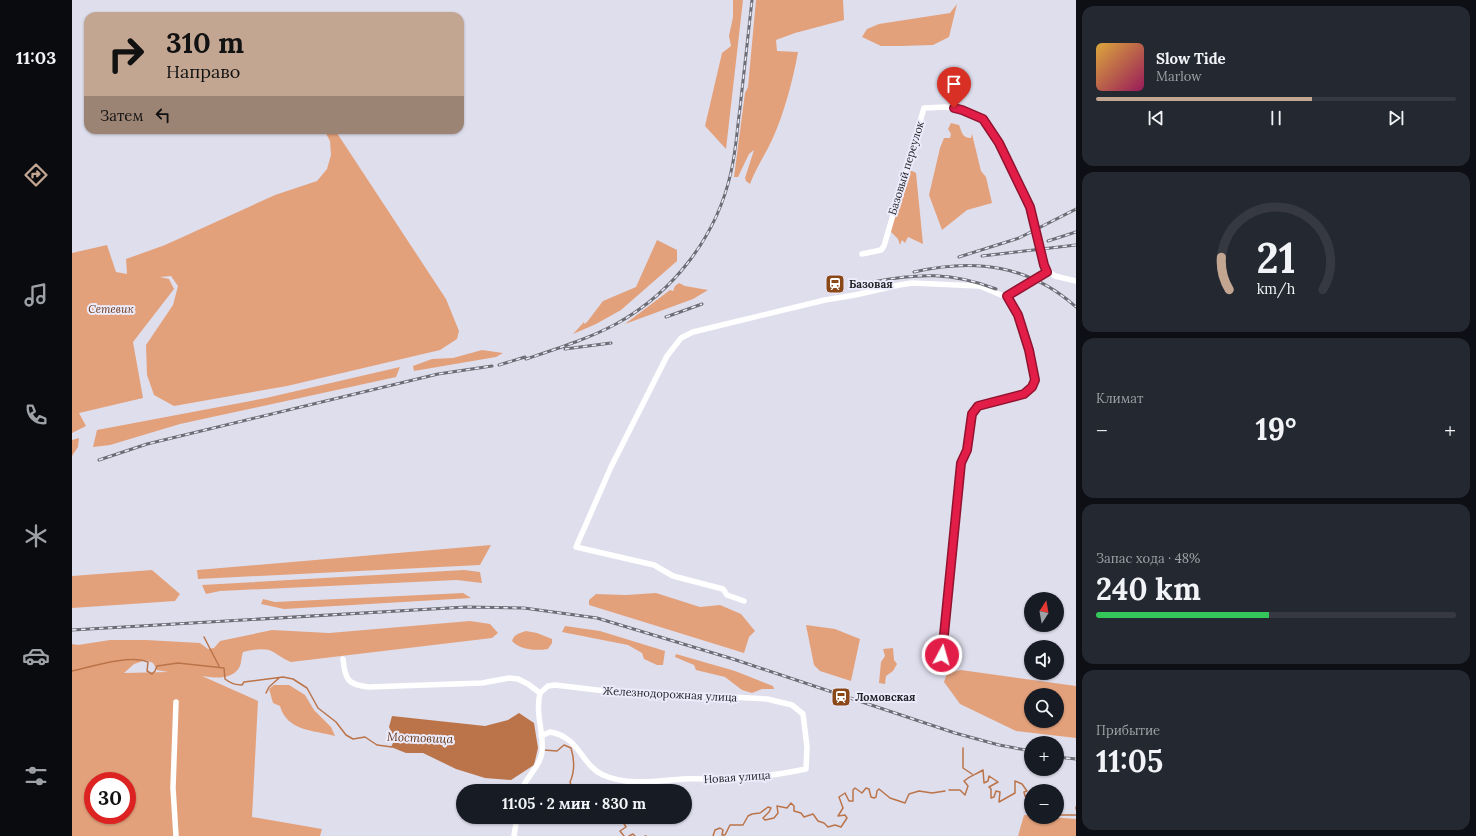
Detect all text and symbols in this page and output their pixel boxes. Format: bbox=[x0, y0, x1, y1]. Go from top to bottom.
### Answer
text: 310 m bbox=[166, 25, 244, 61]
icon: right bbox=[100, 28, 152, 80]
text: 11:03 bbox=[16, 46, 56, 69]
text: Slow Tide bbox=[1156, 49, 1226, 68]
text: Направо bbox=[166, 60, 240, 83]
pin bbox=[937, 67, 971, 108]
text: Marlow bbox=[1156, 68, 1202, 85]
icon: arrive bbox=[943, 73, 965, 95]
icon: left bbox=[152, 104, 174, 126]
text: Затем bbox=[100, 106, 144, 125]
icon: previous bbox=[1145, 107, 1167, 129]
icon: pause bbox=[1265, 107, 1287, 129]
icon: next bbox=[1385, 107, 1407, 129]
street label: Базовый переулок bbox=[885, 119, 927, 217]
icon: directions bbox=[22, 161, 50, 189]
text: 21 bbox=[1256, 231, 1296, 284]
station icon: Базовая bbox=[824, 273, 846, 295]
place label: Базовая bbox=[849, 277, 893, 291]
text: km/h bbox=[1257, 280, 1296, 299]
icon: music bbox=[22, 281, 50, 309]
park label: Сетевик bbox=[88, 302, 135, 316]
text: Климат bbox=[1096, 390, 1143, 407]
icon: phone bbox=[22, 401, 50, 429]
text: 19° bbox=[1256, 410, 1296, 448]
text: − bbox=[1096, 416, 1108, 444]
text: + bbox=[1444, 416, 1456, 444]
icon: climate bbox=[22, 522, 50, 550]
text: Запас хода · 48% bbox=[1096, 550, 1200, 567]
text: 240 km bbox=[1096, 570, 1201, 608]
north arrow bbox=[1024, 592, 1064, 632]
map controls bbox=[1024, 592, 1064, 824]
position arrow bbox=[921, 634, 963, 676]
button: sound bbox=[1024, 640, 1064, 680]
icon: car bbox=[22, 642, 50, 670]
street label: Железнодорожная улица bbox=[602, 683, 738, 705]
station icon: Ломовская bbox=[830, 686, 852, 708]
button: search bbox=[1024, 688, 1064, 728]
place label: Ломовская bbox=[855, 690, 916, 704]
text: Прибытие bbox=[1096, 722, 1160, 739]
water label: Мостовица bbox=[387, 729, 454, 746]
button: + bbox=[1024, 736, 1064, 776]
text: 11:05 bbox=[1096, 742, 1163, 780]
icon: filters bbox=[22, 762, 50, 790]
street label: Новая улица bbox=[703, 768, 771, 786]
speed limit sign: 30 bbox=[84, 772, 136, 824]
button: − bbox=[1024, 784, 1064, 824]
text: 11:05 · 2 мин · 830 m bbox=[502, 794, 646, 813]

